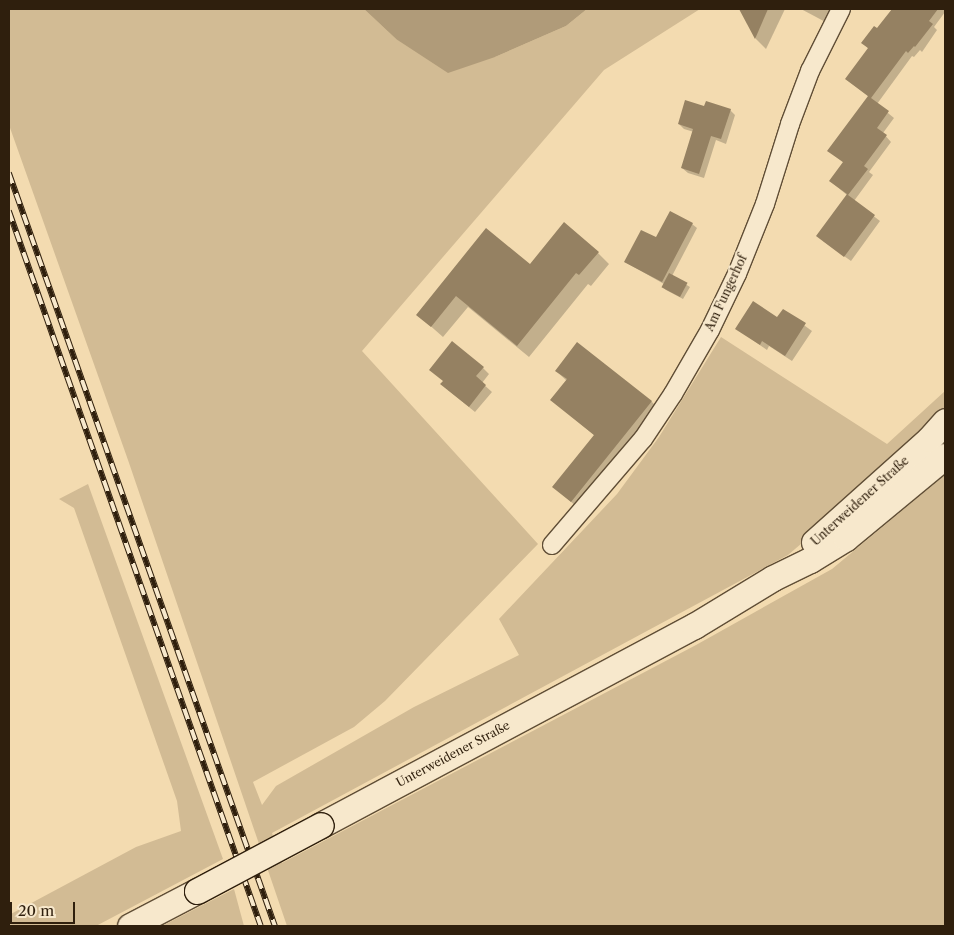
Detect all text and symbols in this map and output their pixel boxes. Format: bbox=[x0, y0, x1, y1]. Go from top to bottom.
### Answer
street label: Am Fungerhof bbox=[702, 252, 750, 334]
street label: Unterweidener Straße bbox=[808, 453, 912, 549]
street label: Unterweidener Straße bbox=[394, 718, 512, 790]
scale bar bbox=[12, 892, 78, 924]
text: 20 m bbox=[18, 901, 54, 920]

